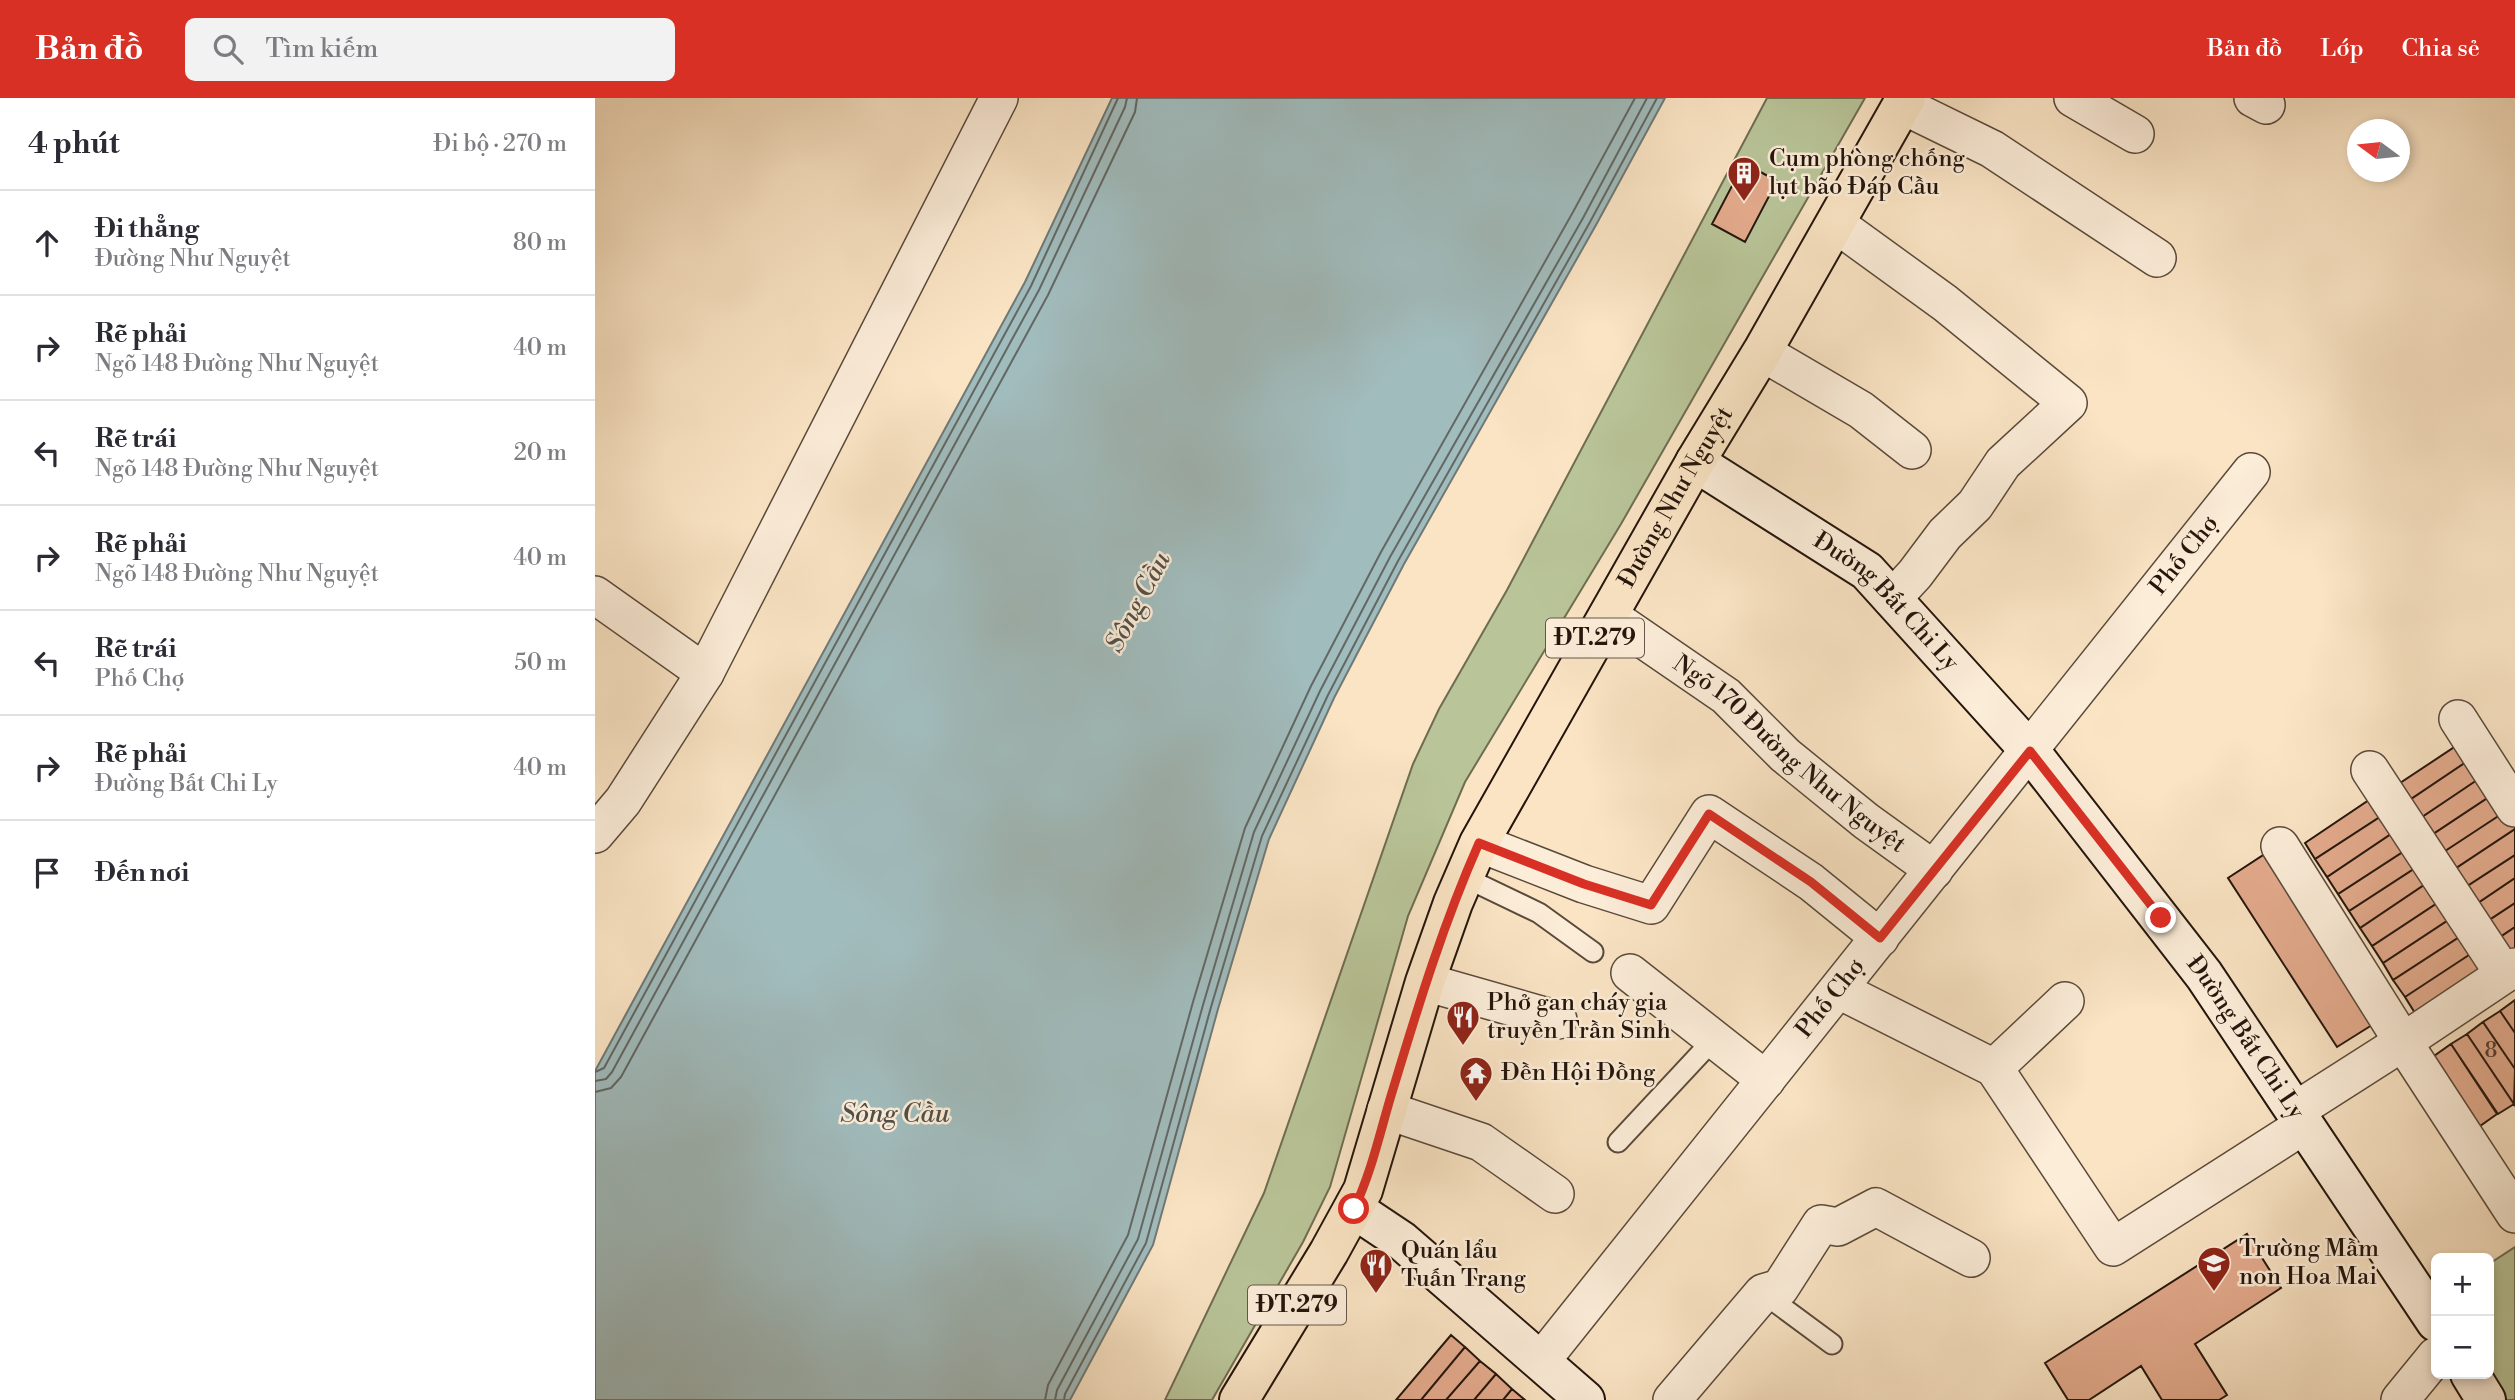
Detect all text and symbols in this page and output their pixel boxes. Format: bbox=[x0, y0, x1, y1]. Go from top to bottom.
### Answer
search box bbox=[185, 18, 675, 81]
text: Bản đồ bbox=[35, 29, 143, 70]
icon: search bbox=[209, 30, 247, 68]
text: Tìm kiếm bbox=[265, 33, 378, 65]
text: Bản đồ bbox=[2207, 34, 2282, 64]
text: Lớp bbox=[2320, 34, 2364, 64]
text: Chia sẻ bbox=[2402, 34, 2480, 64]
north arrow bbox=[2347, 119, 2410, 182]
text: 4 phút bbox=[28, 125, 120, 163]
text: Đi bộ · 270 m bbox=[433, 130, 567, 158]
place label: Cụm phòng chống lụt bão Đáp Cầu bbox=[1769, 144, 1966, 202]
building icon: Cụm phòng chống lụt bão Đáp Cầu bbox=[1725, 154, 1763, 203]
text: Đi thẳng bbox=[95, 213, 199, 245]
icon: ahead bbox=[28, 224, 66, 262]
text: 80 m bbox=[513, 229, 567, 257]
text: Đường Như Nguyệt bbox=[95, 245, 291, 273]
text: Rẽ phải bbox=[95, 318, 187, 350]
icon: right bbox=[28, 329, 66, 367]
text: 40 m bbox=[513, 334, 567, 362]
text: Ngõ 148 Đường Như Nguyệt bbox=[95, 350, 379, 378]
street label: Đường Như Nguyệt bbox=[1612, 401, 1740, 593]
text: Rẽ trái bbox=[95, 423, 176, 455]
icon: left bbox=[28, 434, 66, 472]
text: 20 m bbox=[514, 439, 567, 467]
text: Ngõ 148 Đường Như Nguyệt bbox=[95, 455, 379, 483]
street label: Phố Chợ bbox=[2144, 510, 2225, 601]
street label: Đường Bất Chi Ly bbox=[1807, 526, 1965, 677]
text: Rẽ phải bbox=[95, 528, 187, 560]
icon: right bbox=[28, 539, 66, 577]
text: 40 m bbox=[513, 544, 567, 572]
water label: Sông Cầu bbox=[1098, 546, 1178, 658]
text: Ngõ 148 Đường Như Nguyệt bbox=[95, 560, 379, 588]
road number: ĐT.279 bbox=[1546, 618, 1644, 658]
text: Rẽ trái bbox=[95, 633, 176, 665]
icon: left bbox=[28, 644, 66, 682]
text: 50 m bbox=[514, 649, 567, 677]
street label: Ngõ 170 Đường Như Nguyệt bbox=[1667, 649, 1912, 860]
text: Phố Chợ bbox=[95, 665, 185, 693]
text: Rẽ phải bbox=[95, 738, 187, 770]
icon: right bbox=[28, 749, 66, 787]
text: 40 m bbox=[513, 754, 567, 782]
text: Đường Bất Chi Ly bbox=[95, 770, 278, 798]
icon: arrive bbox=[28, 854, 66, 892]
text: Đến nơi bbox=[95, 857, 189, 889]
route end bbox=[2145, 902, 2176, 933]
street label: Đường Bất Chi Ly bbox=[2180, 950, 2311, 1125]
street label: Phố Chợ bbox=[1790, 953, 1871, 1044]
place label: Phở gan cháy gia truyền Trần Sinh bbox=[1487, 988, 1671, 1046]
restaurant icon: Phở gan cháy gia truyền Trần Sinh bbox=[1444, 998, 1482, 1047]
house number: 8 bbox=[2485, 1038, 2497, 1064]
temple icon: Đền Hội Đồng bbox=[1457, 1054, 1495, 1103]
place label: Đền Hội Đồng bbox=[1501, 1058, 1656, 1088]
water label: Sông Cầu bbox=[840, 1098, 950, 1130]
route start bbox=[1338, 1193, 1369, 1224]
place label: Trường Mầm non Hoa Mai bbox=[2239, 1234, 2379, 1292]
place label: Quán lẩu Tuấn Trang bbox=[1401, 1236, 1527, 1294]
school or university icon: Trường Mầm non Hoa Mai bbox=[2195, 1244, 2233, 1293]
restaurant icon: Quán lẩu Tuấn Trang bbox=[1357, 1246, 1395, 1295]
map controls bbox=[2431, 1253, 2494, 1379]
button: + bbox=[2431, 1253, 2494, 1316]
road number: ĐT.279 bbox=[1248, 1286, 1346, 1324]
button: − bbox=[2431, 1316, 2494, 1379]

